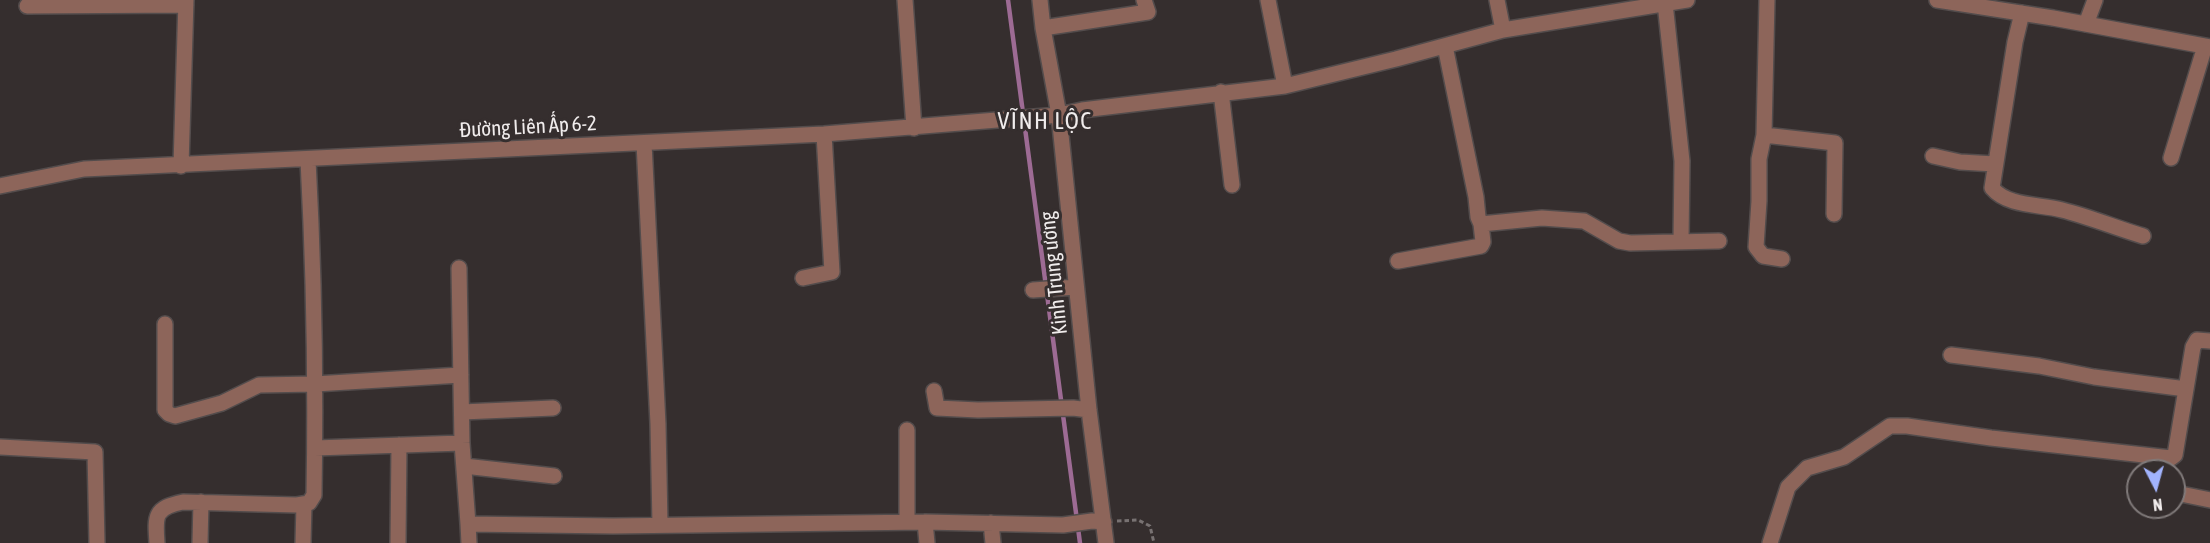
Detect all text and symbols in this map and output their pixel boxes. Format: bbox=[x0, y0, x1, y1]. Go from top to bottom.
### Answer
district label: VĨNH LỘC bbox=[998, 107, 1092, 135]
street label: Đường Liên Ấp 6-2 bbox=[459, 111, 597, 143]
street label: Kinh Trung ương bbox=[1035, 210, 1073, 336]
north arrow bbox=[2126, 459, 2186, 519]
text: N bbox=[2152, 495, 2163, 514]

